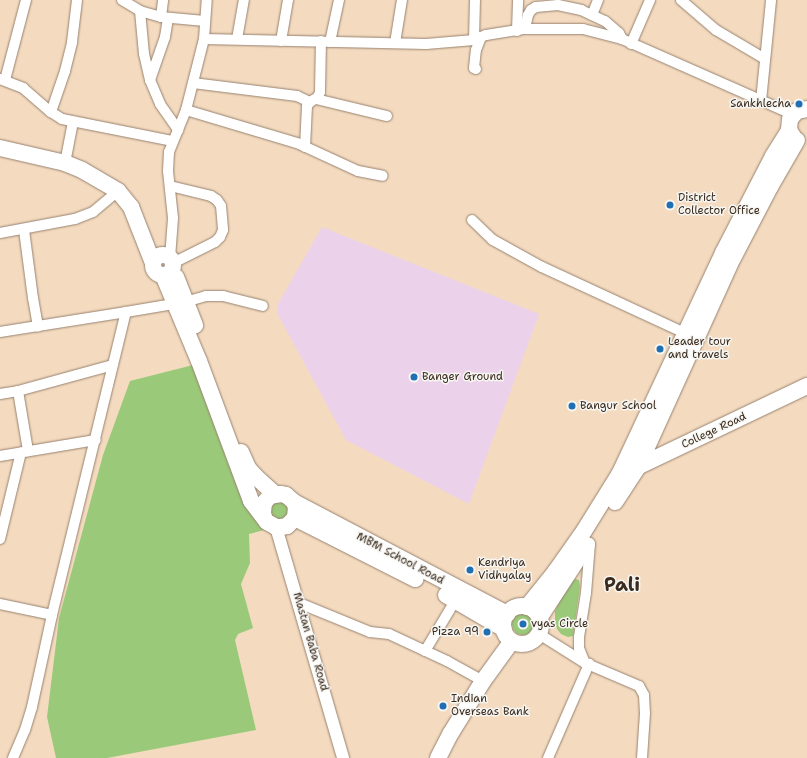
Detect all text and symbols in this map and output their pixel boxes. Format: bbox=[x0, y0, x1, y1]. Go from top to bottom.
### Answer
place label: Sankhlecha bbox=[730, 97, 791, 111]
marker: Sankhlecha bbox=[794, 99, 804, 109]
place label: District Collector Office bbox=[678, 192, 760, 218]
marker: District Collector Office bbox=[665, 200, 675, 210]
place label: Leader tour and travels bbox=[668, 336, 731, 362]
marker: Leader tour and travels bbox=[655, 344, 665, 354]
place label: Banger Ground bbox=[422, 370, 503, 384]
marker: Banger Ground bbox=[409, 372, 419, 382]
place label: Bangur School bbox=[580, 399, 656, 413]
marker: Bangur School bbox=[567, 401, 577, 411]
street label: College Road bbox=[679, 410, 749, 452]
street label: MBM School Road bbox=[354, 530, 446, 588]
place label: Kendriya Vidhyalay bbox=[478, 557, 531, 583]
marker: Kendriya Vidhyalay bbox=[465, 565, 475, 575]
district label: Pali bbox=[604, 574, 640, 596]
street label: Mastan Baba Road bbox=[290, 591, 330, 693]
place label: vyas Circle bbox=[531, 617, 588, 631]
marker: vyas Circle bbox=[518, 619, 528, 629]
place label: Pizza 99 bbox=[432, 625, 479, 639]
marker: Pizza 99 bbox=[482, 627, 492, 637]
place label: Indian Overseas Bank bbox=[451, 693, 529, 719]
marker: Indian Overseas Bank bbox=[438, 701, 448, 711]

